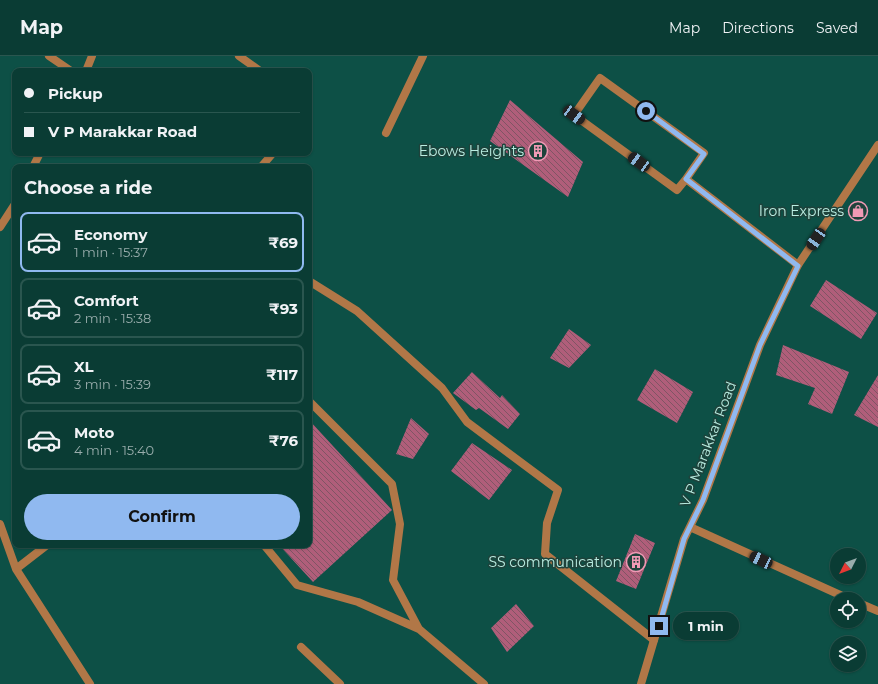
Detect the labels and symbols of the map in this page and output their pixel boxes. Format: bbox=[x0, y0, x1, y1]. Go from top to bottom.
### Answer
route start bbox=[637, 102, 655, 120]
car bbox=[561, 103, 587, 127]
building icon: Ebows Heights bbox=[527, 140, 549, 162]
place label: Ebows Heights bbox=[419, 142, 524, 160]
car bbox=[626, 150, 652, 174]
shop icon: Iron Express bbox=[847, 200, 869, 222]
place label: Iron Express bbox=[759, 202, 844, 220]
car bbox=[804, 226, 828, 252]
street label: V P Marakkar Road bbox=[676, 379, 740, 509]
north arrow bbox=[830, 548, 866, 584]
car bbox=[748, 549, 774, 571]
building icon: SS communication bbox=[625, 551, 647, 573]
place label: SS communication bbox=[488, 553, 622, 571]
callout: 1 min bbox=[673, 612, 739, 640]
route end bbox=[650, 617, 668, 635]

